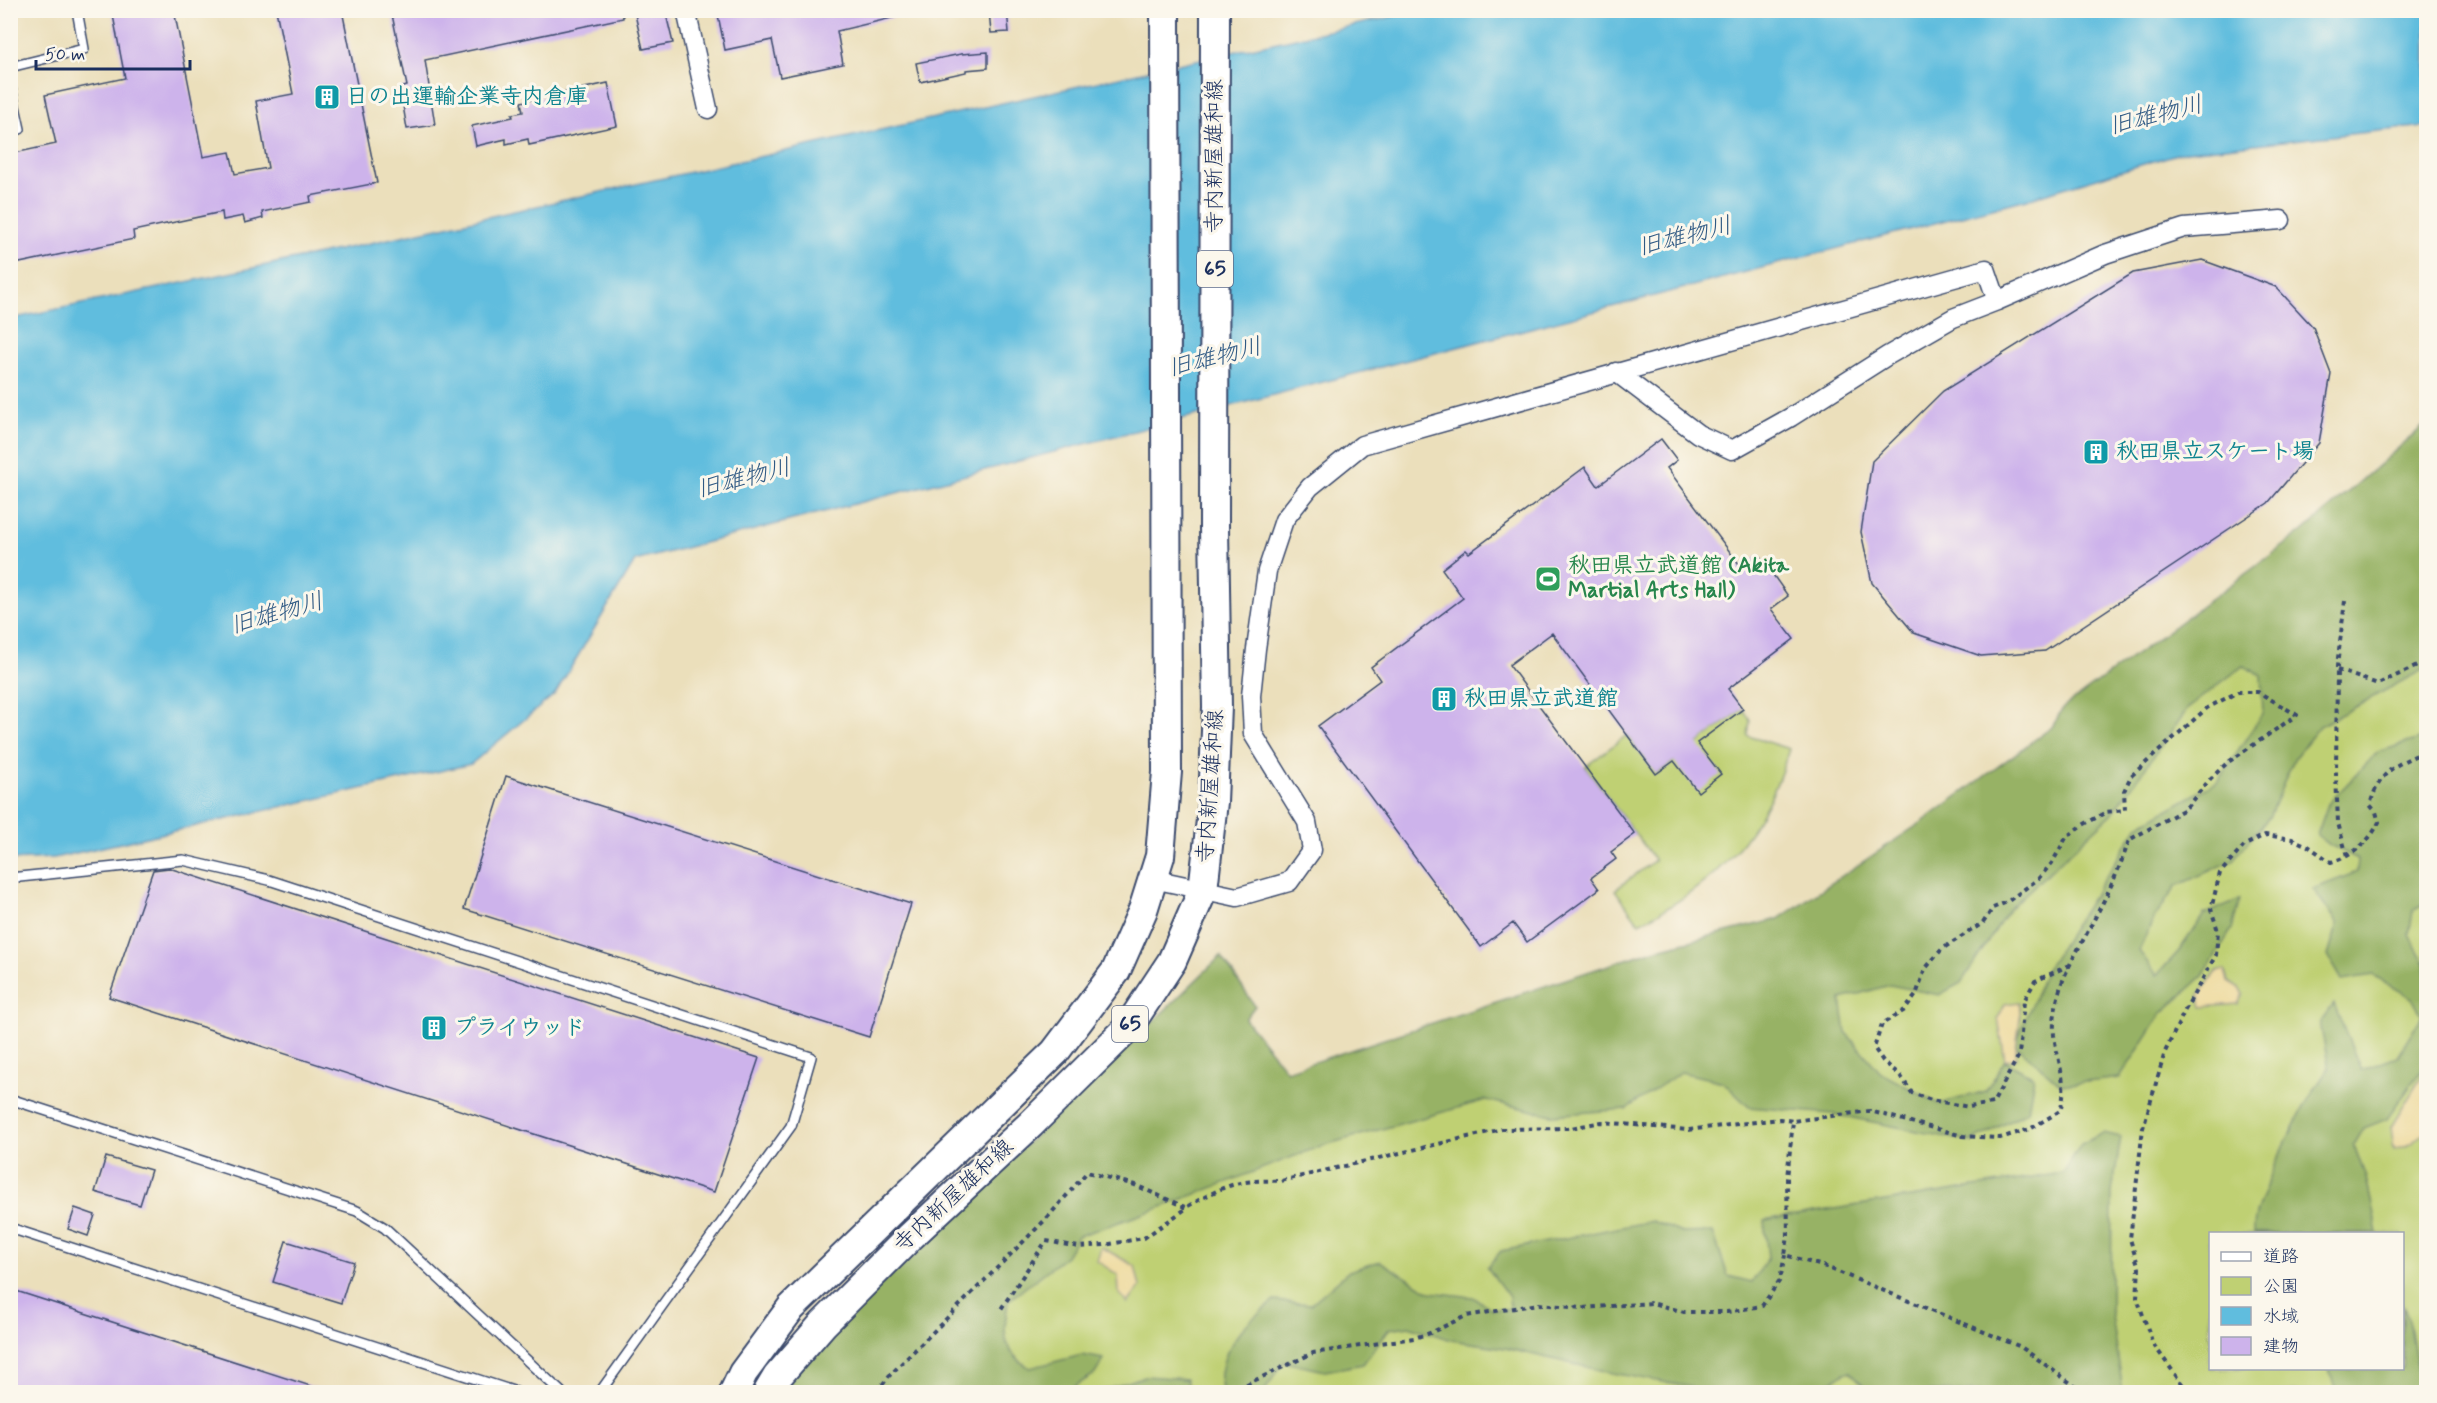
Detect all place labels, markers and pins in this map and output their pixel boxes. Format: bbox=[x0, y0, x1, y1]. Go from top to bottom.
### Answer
building icon: 日の出運輸企業寺内倉庫 bbox=[312, 82, 342, 112]
place label: 日の出運輸企業寺内倉庫 bbox=[346, 83, 588, 111]
building icon: 秋田県立スケート場 bbox=[2081, 437, 2111, 467]
place label: 秋田県立スケート場 bbox=[2116, 438, 2314, 466]
place label: 秋田県立武道館 (Akita Martial Arts Hall) bbox=[1568, 552, 1790, 605]
sports icon: 秋田県立武道館 (Akita Martial Arts Hall) bbox=[1533, 564, 1563, 594]
building icon: 秋田県立武道館 bbox=[1429, 684, 1459, 714]
place label: 秋田県立武道館 bbox=[1464, 685, 1618, 713]
building icon: プライウッド bbox=[419, 1013, 449, 1043]
place label: プライウッド bbox=[454, 1014, 586, 1042]

